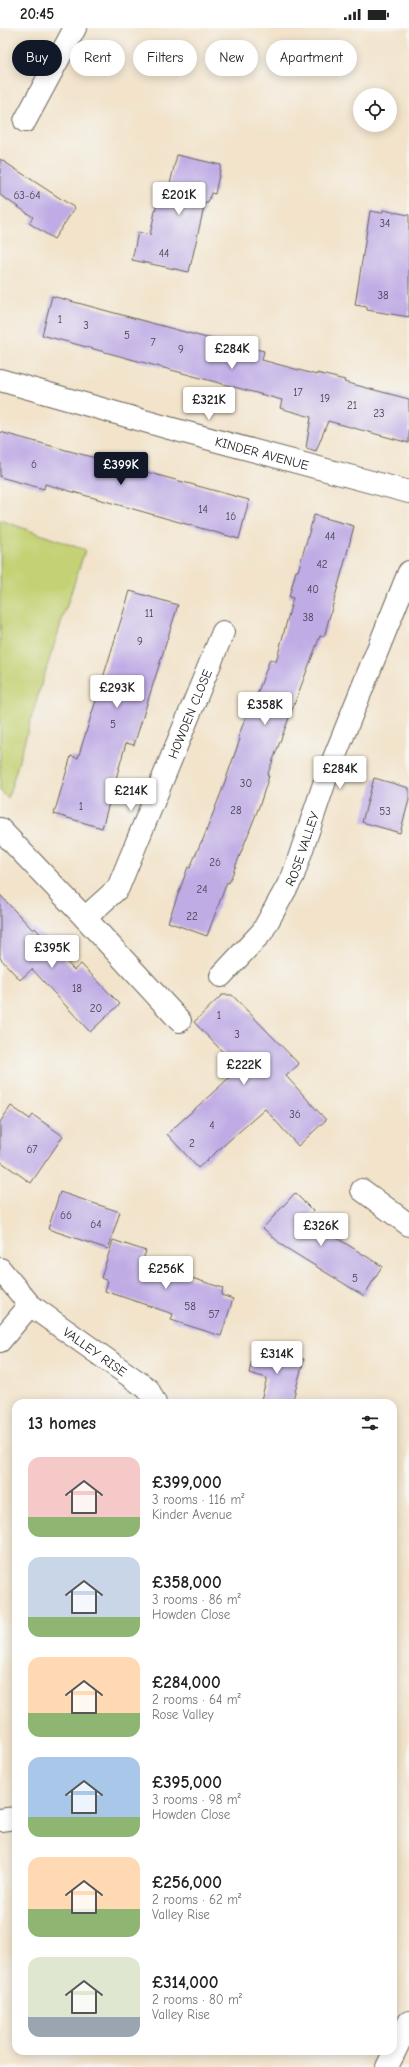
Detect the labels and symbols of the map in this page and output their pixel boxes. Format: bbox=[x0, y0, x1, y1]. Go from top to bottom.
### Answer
pin: £201K bbox=[151, 182, 207, 216]
house number: 63-64 bbox=[13, 189, 41, 202]
house number: 34 bbox=[380, 217, 390, 230]
house number: 44 bbox=[159, 247, 169, 260]
house number: 38 bbox=[377, 289, 389, 302]
house number: 1 bbox=[58, 313, 62, 326]
house number: 3 bbox=[83, 319, 89, 332]
house number: 5 bbox=[124, 329, 130, 342]
house number: 7 bbox=[150, 336, 156, 349]
pin: £284K bbox=[204, 336, 260, 370]
house number: 9 bbox=[178, 343, 184, 356]
house number: 17 bbox=[293, 386, 303, 399]
pin: £321K bbox=[181, 387, 237, 421]
house number: 19 bbox=[320, 392, 330, 405]
house number: 21 bbox=[347, 399, 357, 412]
house number: 23 bbox=[373, 407, 385, 420]
street label: KINDER AVENUE bbox=[214, 433, 311, 473]
pin: £399K bbox=[93, 452, 149, 486]
house number: 6 bbox=[31, 458, 37, 471]
house number: 14 bbox=[198, 503, 208, 516]
house number: 16 bbox=[226, 510, 236, 523]
house number: 44 bbox=[325, 530, 335, 543]
house number: 42 bbox=[316, 558, 328, 571]
house number: 40 bbox=[307, 583, 319, 596]
house number: 11 bbox=[145, 607, 153, 620]
house number: 38 bbox=[302, 611, 314, 624]
house number: 9 bbox=[137, 635, 143, 648]
street label: HOWDEN CLOSE bbox=[164, 667, 215, 761]
pin: £293K bbox=[89, 675, 145, 709]
pin: £358K bbox=[237, 692, 293, 726]
house number: 5 bbox=[110, 718, 116, 731]
pin: £284K bbox=[312, 756, 368, 790]
house number: 30 bbox=[240, 777, 252, 790]
pin: £214K bbox=[103, 778, 159, 812]
house number: 1 bbox=[79, 800, 83, 813]
house number: 28 bbox=[230, 804, 242, 817]
house number: 53 bbox=[379, 805, 391, 818]
street label: ROSE VALLEY bbox=[282, 809, 322, 888]
house number: 26 bbox=[209, 856, 221, 869]
house number: 24 bbox=[196, 883, 208, 896]
house number: 22 bbox=[186, 910, 198, 923]
pin: £395K bbox=[24, 935, 80, 969]
house number: 18 bbox=[72, 982, 82, 995]
house number: 20 bbox=[90, 1002, 102, 1015]
house number: 1 bbox=[217, 1009, 221, 1022]
house number: 3 bbox=[234, 1028, 240, 1041]
pin: £222K bbox=[216, 1052, 272, 1086]
house number: 36 bbox=[289, 1108, 301, 1121]
house number: 4 bbox=[209, 1119, 215, 1132]
house number: 2 bbox=[189, 1137, 195, 1150]
house number: 67 bbox=[26, 1143, 38, 1156]
house number: 66 bbox=[60, 1209, 72, 1222]
pin: £326K bbox=[293, 1213, 349, 1247]
house number: 64 bbox=[90, 1218, 102, 1231]
pin: £256K bbox=[138, 1256, 194, 1290]
house number: 5 bbox=[352, 1272, 358, 1285]
house number: 58 bbox=[184, 1300, 196, 1313]
house number: 57 bbox=[208, 1308, 220, 1321]
street label: VALLEY RISE bbox=[61, 1324, 130, 1379]
pin: £314K bbox=[249, 1341, 305, 1375]

